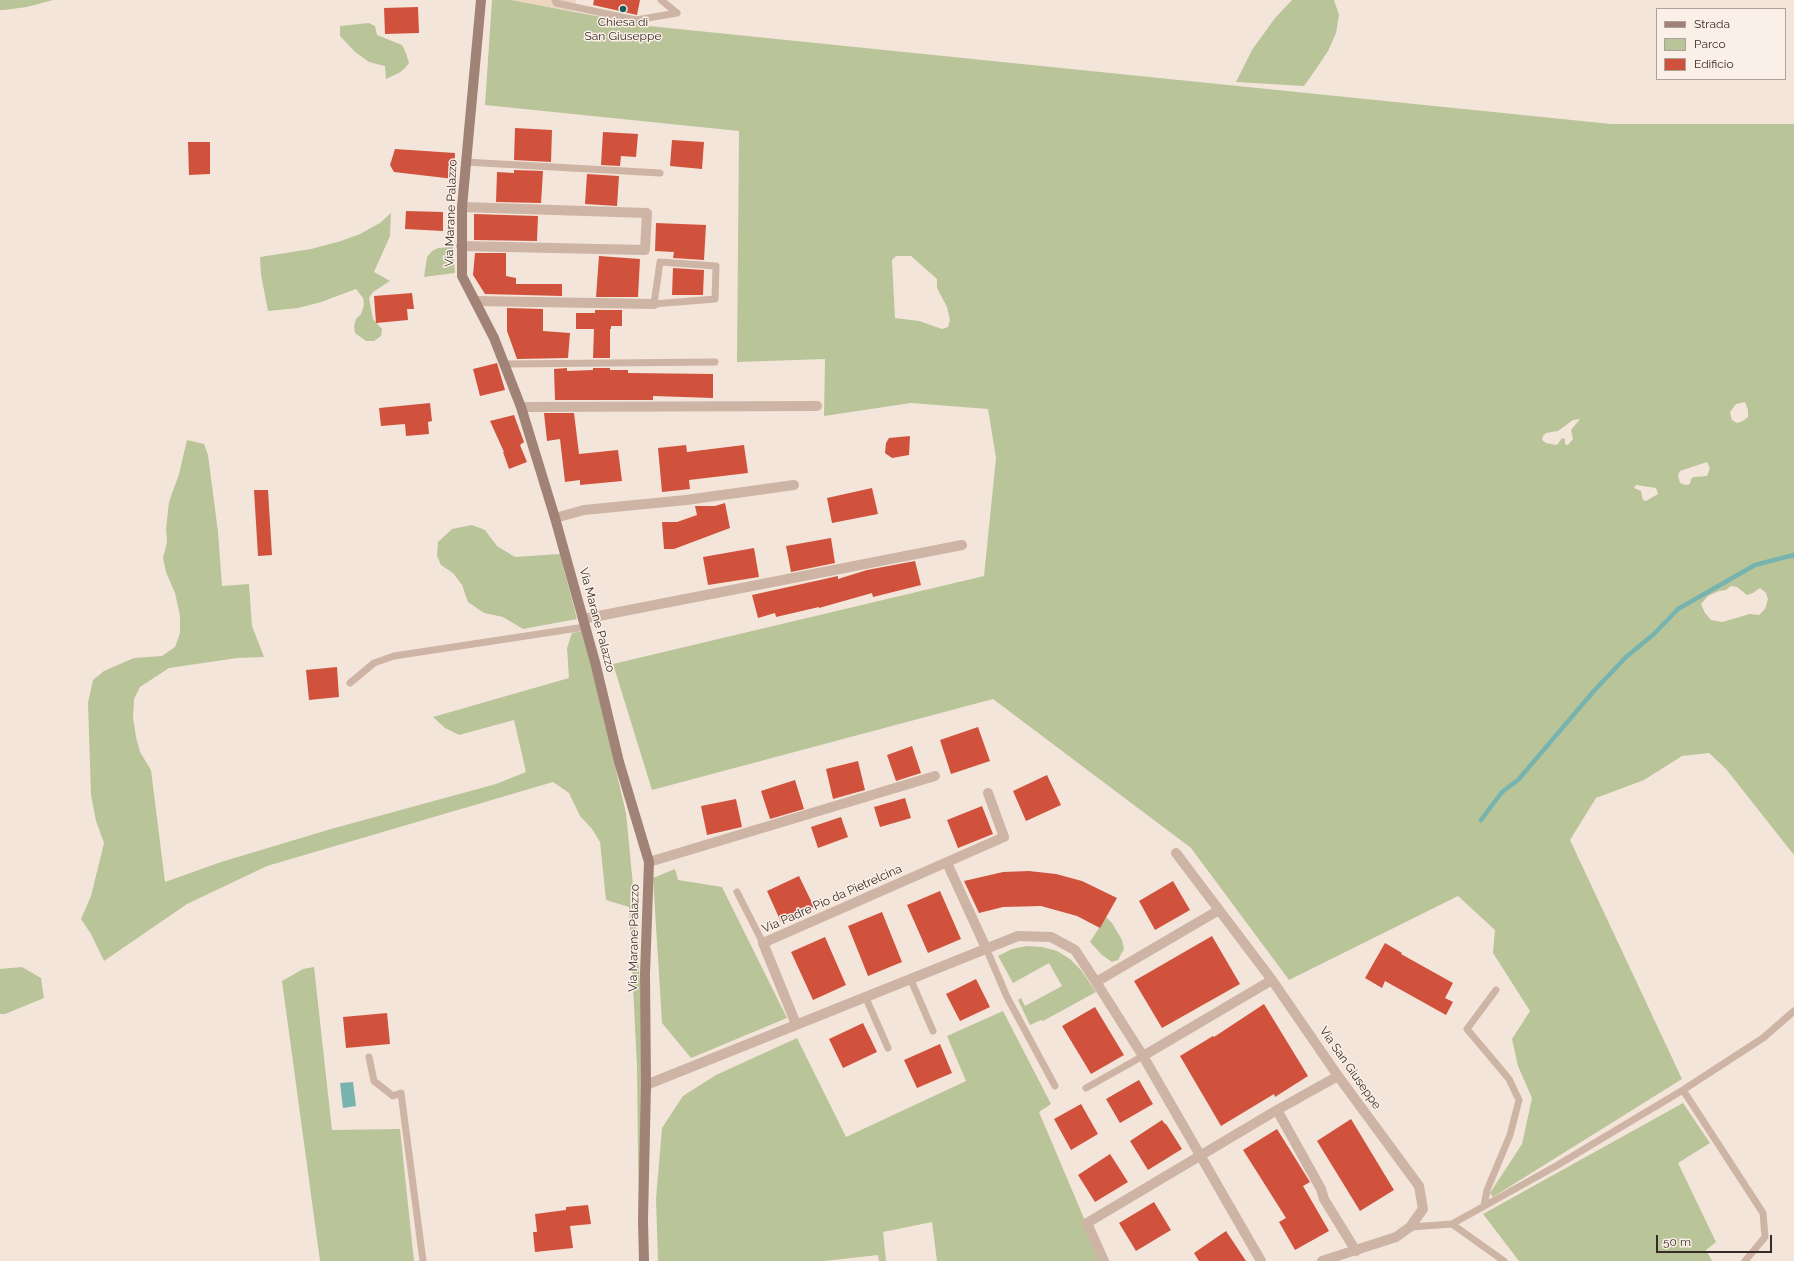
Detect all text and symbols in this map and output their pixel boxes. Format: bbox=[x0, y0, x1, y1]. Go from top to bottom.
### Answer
marker: Chiesa di San Giuseppe bbox=[618, 4, 628, 14]
legend bbox=[1656, 8, 1786, 80]
place label: Chiesa di San Giuseppe bbox=[585, 15, 661, 43]
text: Strada bbox=[1694, 17, 1730, 31]
text: Parco bbox=[1694, 37, 1726, 51]
text: Edificio bbox=[1694, 57, 1734, 71]
street label: Via Marane Palazzo bbox=[442, 159, 460, 267]
street label: Via Marane Palazzo bbox=[576, 566, 618, 674]
street label: Via Padre Pio da Pietrelcina bbox=[760, 862, 904, 936]
street label: Via Marane Palazzo bbox=[626, 884, 642, 992]
street label: Via San Giuseppe bbox=[1316, 1024, 1384, 1112]
scale bar bbox=[1658, 1227, 1774, 1253]
text: 50 m bbox=[1663, 1235, 1691, 1249]

